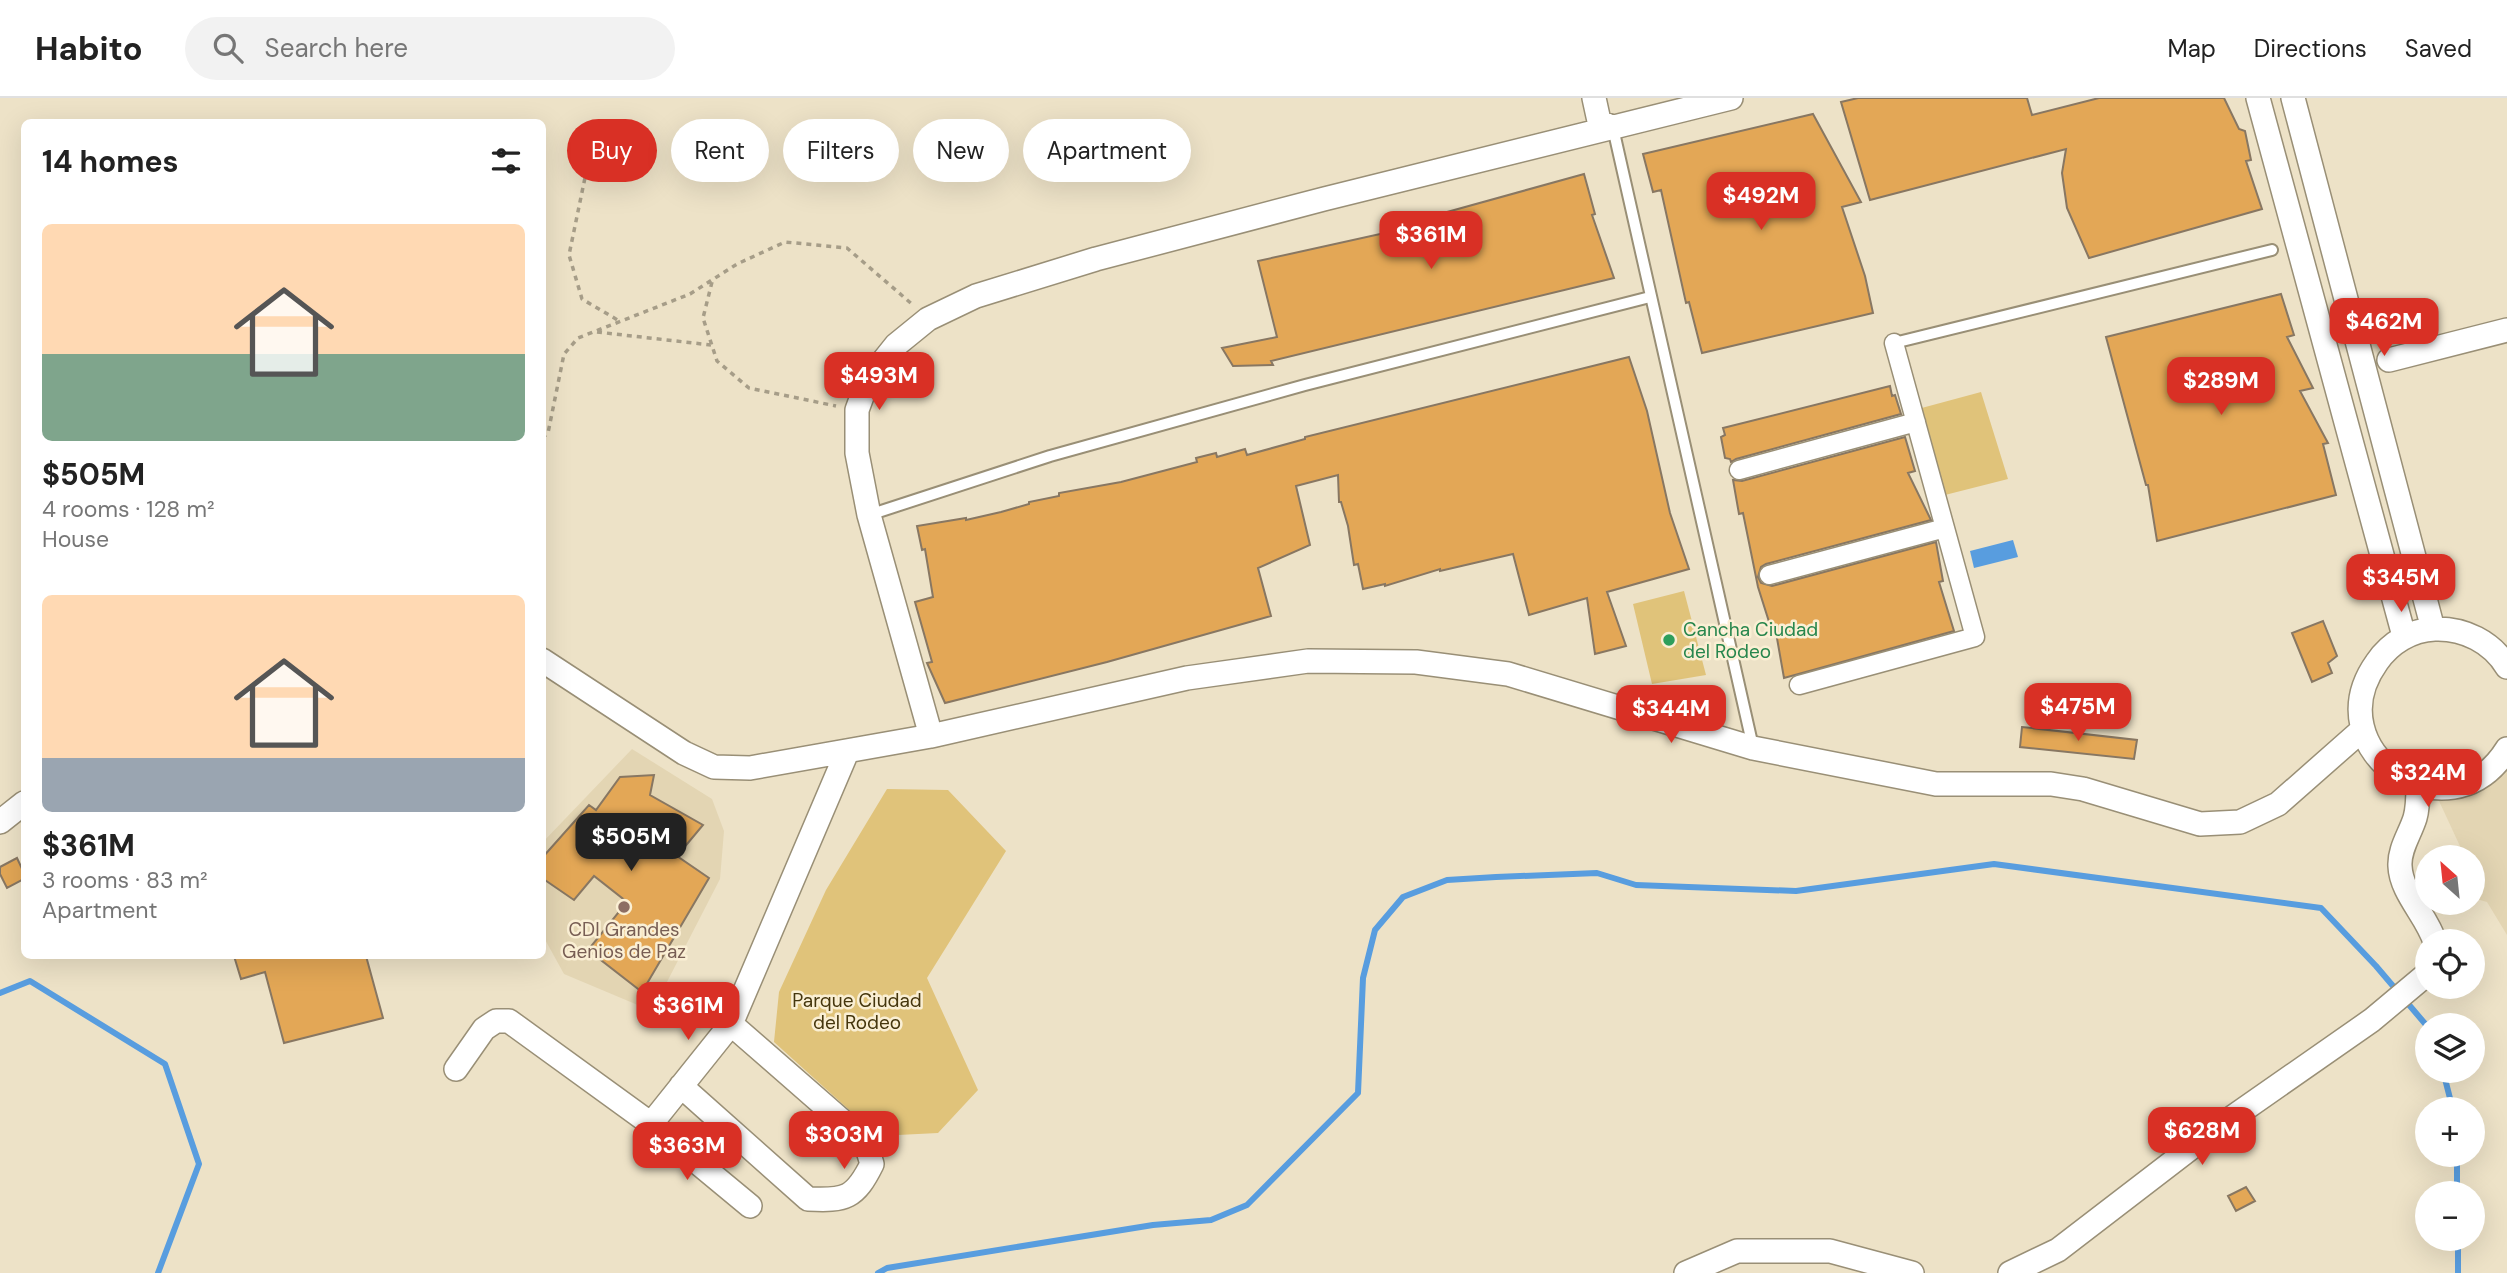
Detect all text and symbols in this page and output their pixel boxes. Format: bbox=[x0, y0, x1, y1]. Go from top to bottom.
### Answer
search box bbox=[185, 17, 675, 80]
text: Habito bbox=[35, 27, 143, 70]
icon: search bbox=[209, 29, 247, 67]
text: Search here bbox=[265, 31, 408, 65]
text: Map bbox=[2168, 33, 2216, 64]
text: Directions bbox=[2254, 33, 2367, 64]
text: Saved bbox=[2405, 33, 2472, 64]
chip: Buy bbox=[567, 119, 657, 182]
chip: Rent bbox=[671, 119, 769, 182]
chip: Filters bbox=[783, 119, 899, 182]
chip: New bbox=[913, 119, 1009, 182]
chip: Apartment bbox=[1023, 119, 1191, 182]
text: 14 homes bbox=[42, 142, 179, 181]
icon: filters bbox=[487, 142, 525, 180]
pin: $492M bbox=[1712, 172, 1810, 232]
text: $492M bbox=[1723, 180, 1799, 210]
pin: $361M bbox=[1382, 212, 1480, 271]
text: $361M bbox=[1395, 219, 1467, 249]
icon: home bbox=[221, 269, 347, 395]
pin: $462M bbox=[2335, 299, 2433, 358]
text: $462M bbox=[2346, 306, 2422, 336]
pin: $493M bbox=[830, 352, 928, 412]
pin: $289M bbox=[2172, 358, 2270, 417]
text: $493M bbox=[840, 360, 918, 390]
text: $289M bbox=[2183, 365, 2259, 395]
text: $505M bbox=[42, 455, 145, 494]
text: 4 rooms · 128 m² bbox=[42, 494, 214, 524]
text: House bbox=[42, 524, 109, 554]
pin: $345M bbox=[2352, 554, 2450, 614]
text: $345M bbox=[2362, 562, 2440, 592]
place label: Cancha Ciudad del Rodeo bbox=[1683, 617, 1818, 664]
marker: Cancha Ciudad del Rodeo bbox=[1661, 632, 1677, 648]
icon: home bbox=[221, 640, 347, 766]
pin: $475M bbox=[2029, 684, 2127, 743]
pin: $344M bbox=[1622, 686, 1720, 745]
text: $475M bbox=[2040, 691, 2116, 721]
text: $344M bbox=[1632, 693, 1710, 723]
pin: $324M bbox=[2379, 750, 2477, 809]
text: $324M bbox=[2390, 757, 2466, 787]
pin: $505M bbox=[582, 814, 680, 873]
text: $505M bbox=[591, 821, 671, 851]
text: $361M bbox=[42, 826, 135, 865]
north arrow bbox=[2415, 845, 2485, 915]
map controls bbox=[2415, 845, 2485, 1251]
text: 3 rooms · 83 m² bbox=[42, 865, 208, 895]
text: Apartment bbox=[42, 895, 157, 925]
marker: CDI Grandes Genios de Paz bbox=[616, 899, 632, 915]
place label: CDI Grandes Genios de Paz bbox=[562, 917, 686, 964]
button: locate bbox=[2415, 929, 2485, 999]
pin: $361M bbox=[639, 982, 737, 1042]
park label: Parque Ciudad del Rodeo bbox=[792, 988, 922, 1035]
text: $361M bbox=[652, 990, 724, 1020]
button: layers bbox=[2415, 1013, 2485, 1083]
button: + bbox=[2415, 1097, 2485, 1167]
pin: $628M bbox=[2153, 1108, 2251, 1167]
pin: $303M bbox=[795, 1112, 893, 1171]
text: $628M bbox=[2164, 1115, 2240, 1145]
text: $303M bbox=[805, 1119, 883, 1149]
pin: $363M bbox=[638, 1122, 736, 1182]
text: $363M bbox=[649, 1130, 725, 1160]
button: − bbox=[2415, 1181, 2485, 1251]

